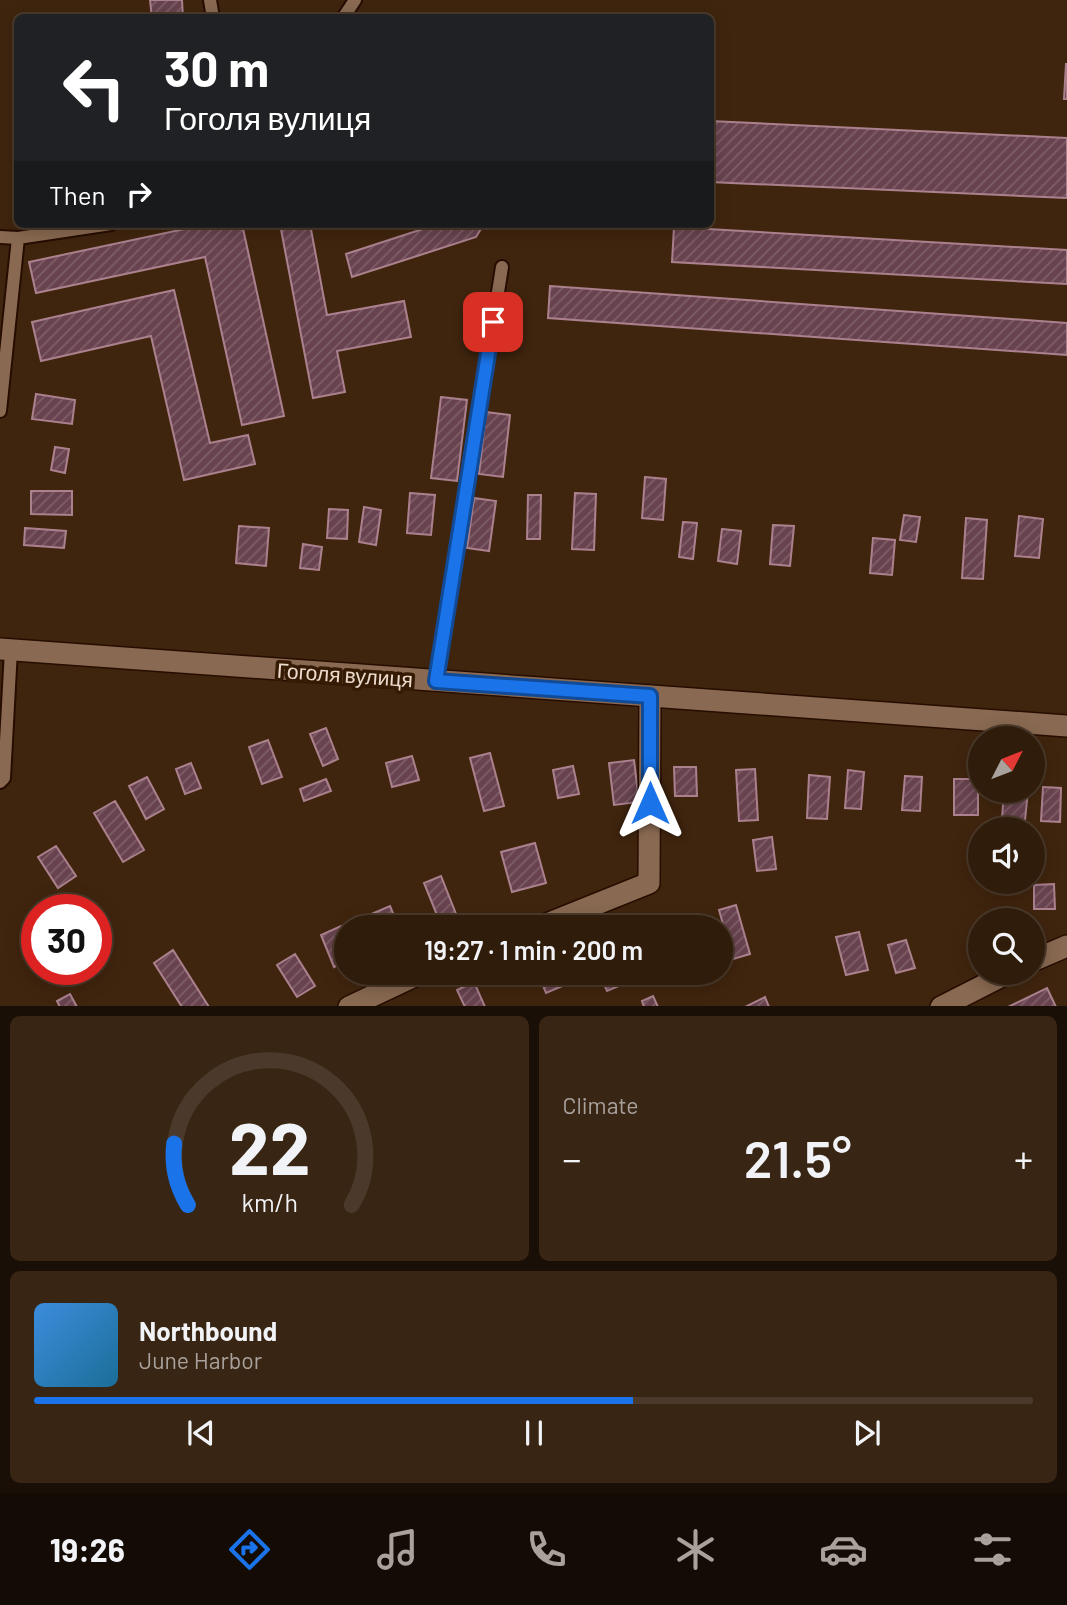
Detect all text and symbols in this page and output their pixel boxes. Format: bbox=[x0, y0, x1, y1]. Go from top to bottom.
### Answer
text: 30 m bbox=[164, 38, 269, 97]
icon: left bbox=[49, 42, 140, 133]
text: Гоголя вулиця bbox=[164, 98, 371, 136]
icon: right bbox=[120, 175, 158, 213]
text: Then bbox=[49, 179, 106, 210]
pin bbox=[463, 292, 523, 352]
icon: arrive bbox=[474, 303, 512, 341]
street label: Гоголя вулиця bbox=[276, 657, 414, 691]
north arrow bbox=[968, 726, 1045, 803]
map controls bbox=[968, 726, 1045, 985]
position arrow bbox=[613, 766, 687, 840]
button: sound bbox=[968, 817, 1045, 894]
speed limit sign: 30 bbox=[21, 894, 112, 985]
button: search bbox=[968, 908, 1045, 985]
text: 19:27 · 1 min · 200 m bbox=[424, 934, 643, 965]
text: Climate bbox=[563, 1091, 639, 1119]
text: 22 bbox=[228, 1102, 310, 1190]
text: 21.5° bbox=[744, 1126, 852, 1188]
text: − bbox=[563, 1135, 582, 1181]
text: + bbox=[1014, 1135, 1033, 1181]
text: km/h bbox=[241, 1186, 298, 1216]
text: Northbound bbox=[139, 1315, 277, 1346]
text: June Harbor bbox=[139, 1346, 262, 1374]
icon: previous bbox=[182, 1414, 220, 1452]
icon: pause bbox=[515, 1414, 553, 1452]
icon: next bbox=[848, 1414, 886, 1452]
icon: directions bbox=[225, 1525, 274, 1574]
icon: music bbox=[373, 1525, 422, 1574]
icon: phone bbox=[522, 1525, 571, 1574]
icon: climate bbox=[671, 1525, 720, 1574]
icon: car bbox=[819, 1525, 868, 1574]
icon: filters bbox=[968, 1525, 1017, 1574]
text: 19:26 bbox=[50, 1530, 125, 1568]

